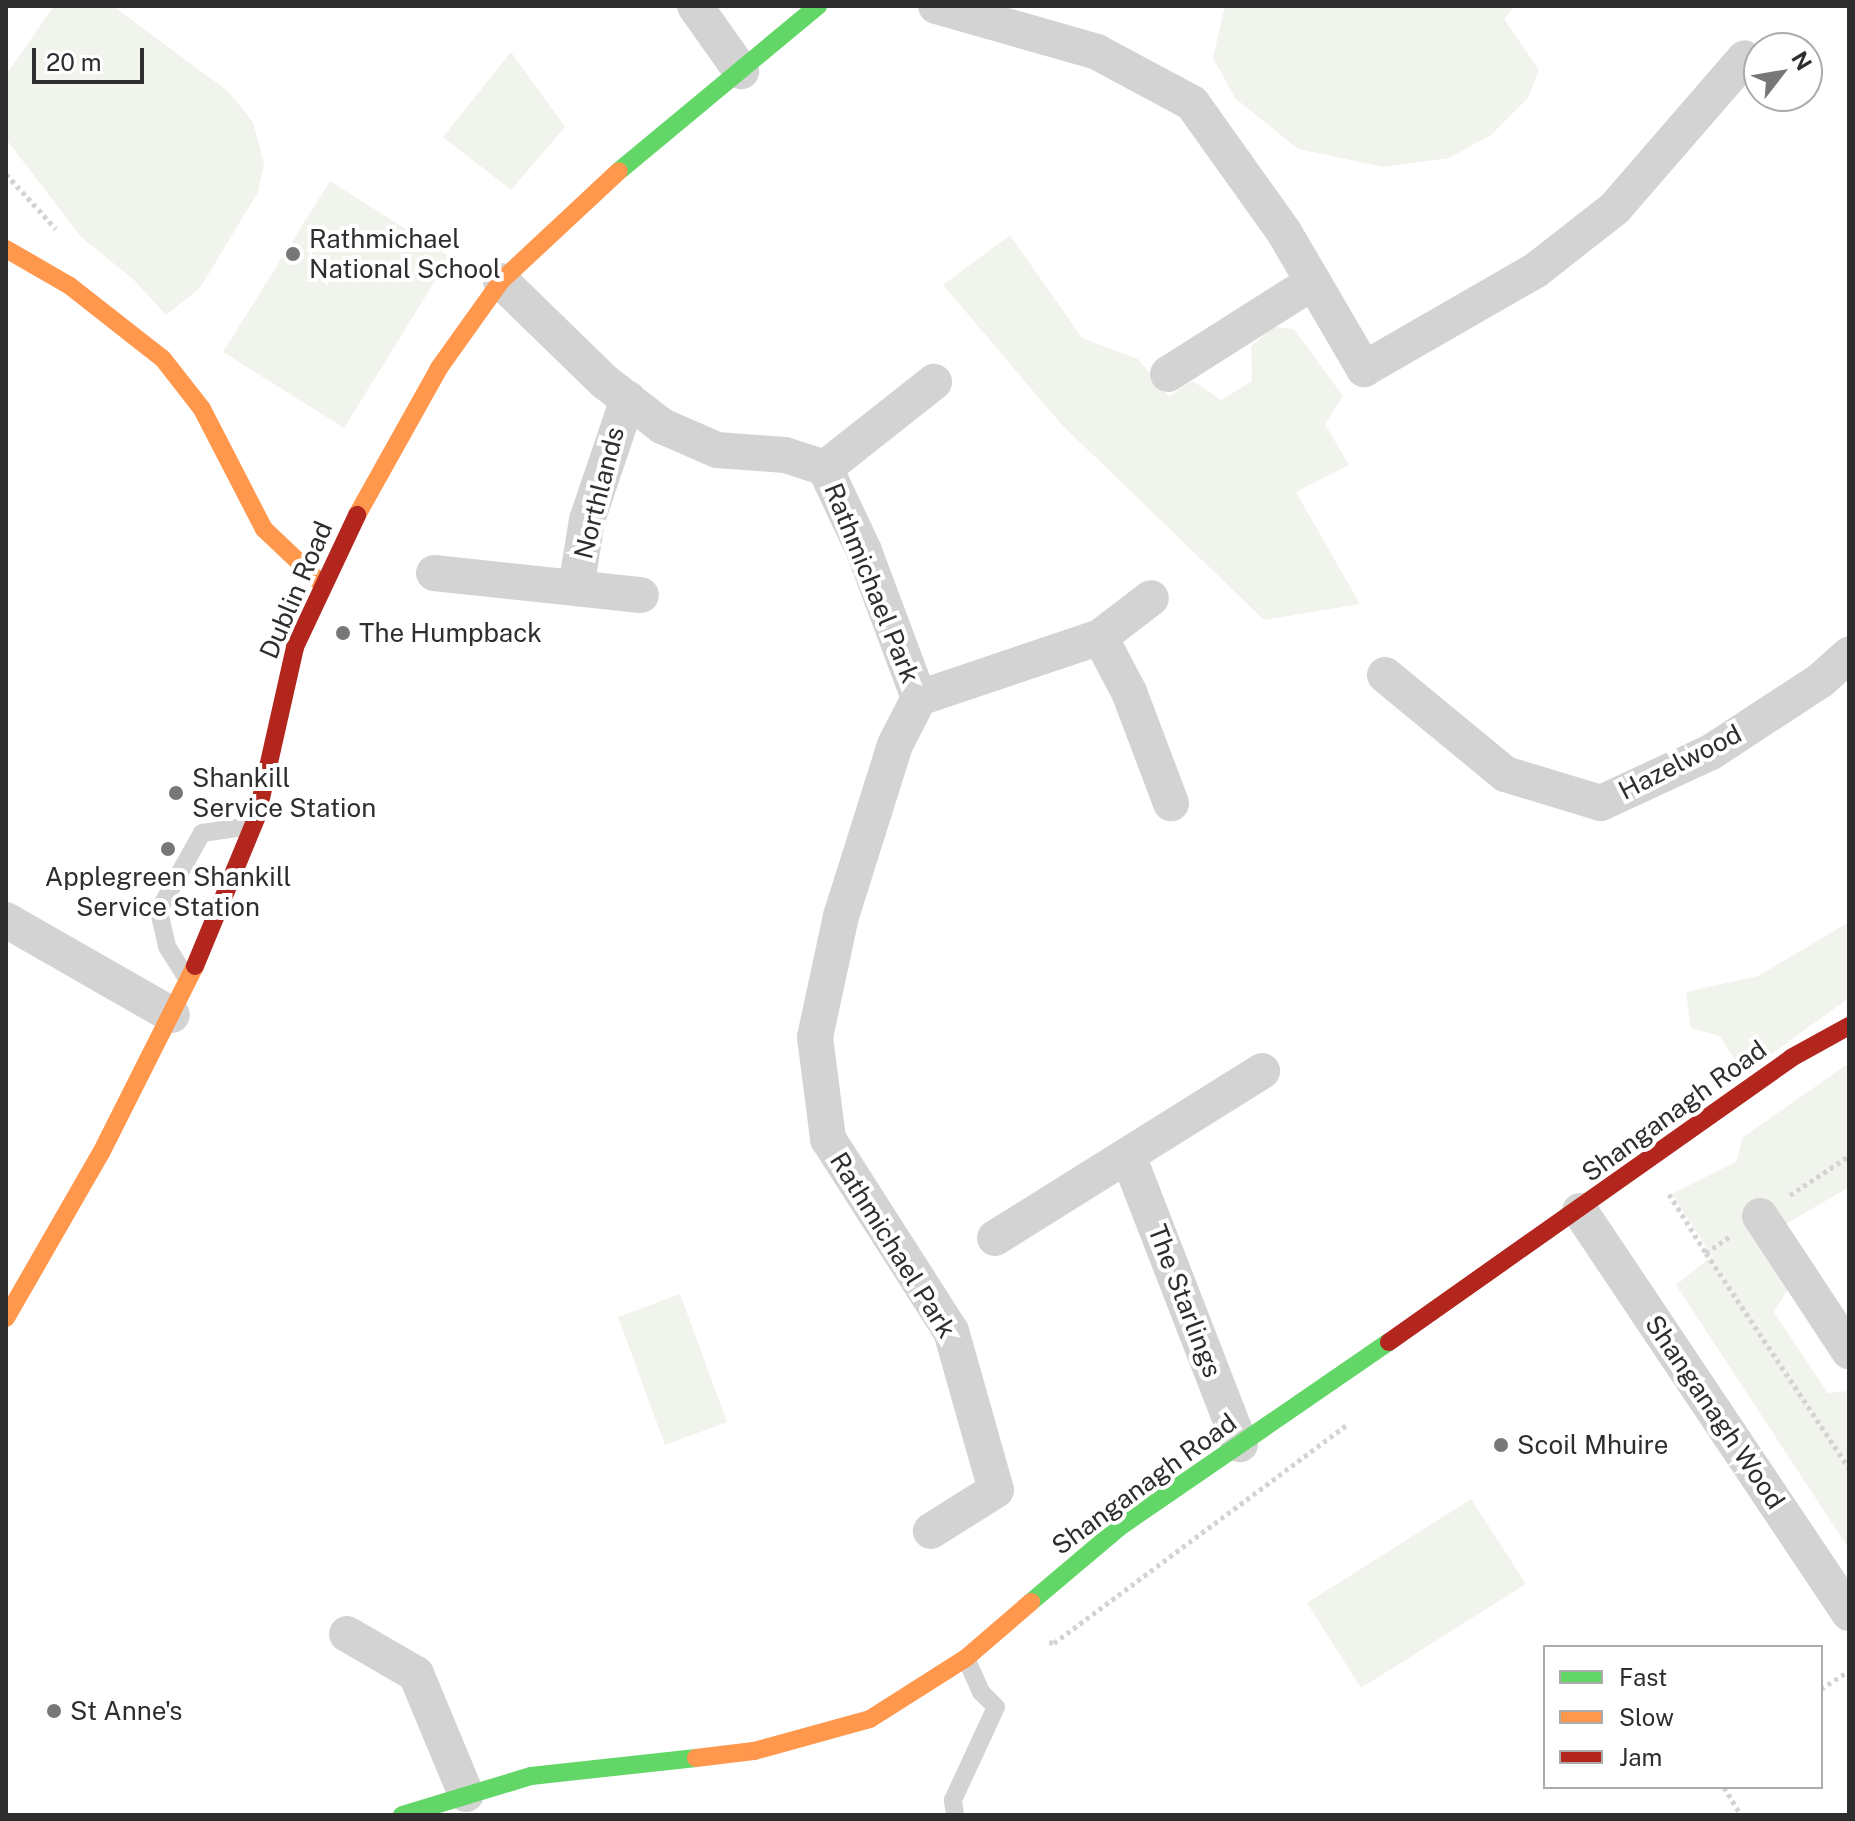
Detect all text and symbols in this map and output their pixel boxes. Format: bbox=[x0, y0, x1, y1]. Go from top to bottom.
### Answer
scale bar bbox=[36, 32, 148, 82]
north arrow bbox=[1743, 32, 1823, 112]
text: N bbox=[1786, 47, 1817, 75]
text: 20 m bbox=[46, 48, 102, 76]
place label: Rathmichael National School bbox=[309, 223, 501, 284]
marker: Rathmichael National School bbox=[284, 245, 302, 263]
street label: Northlands bbox=[568, 424, 630, 562]
street label: Rathmichael Park bbox=[818, 478, 926, 688]
street label: Dublin Road bbox=[253, 517, 339, 663]
place label: The Humpback bbox=[359, 617, 542, 649]
marker: The Humpback bbox=[334, 624, 352, 642]
street label: Hazelwood bbox=[1613, 718, 1747, 806]
place label: Shankill Service Station bbox=[192, 762, 376, 824]
marker: Shankill Service Station bbox=[167, 784, 185, 802]
marker: Applegreen Shankill Service Station bbox=[159, 840, 177, 858]
place label: Applegreen Shankill Service Station bbox=[45, 861, 291, 922]
street label: Shanganagh Road bbox=[1576, 1034, 1772, 1188]
street label: Rathmichael Park bbox=[823, 1146, 963, 1344]
street label: The Starlings bbox=[1142, 1220, 1228, 1382]
street label: Shanganagh Wood bbox=[1639, 1309, 1791, 1515]
street label: Shanganagh Road bbox=[1046, 1407, 1242, 1561]
place label: Scoil Mhuire bbox=[1517, 1429, 1669, 1461]
marker: Scoil Mhuire bbox=[1492, 1436, 1510, 1454]
legend bbox=[1543, 1645, 1823, 1789]
text: Fast bbox=[1619, 1663, 1667, 1691]
place label: St Anne's bbox=[70, 1695, 182, 1727]
marker: St Anne's bbox=[45, 1702, 63, 1720]
text: Slow bbox=[1619, 1703, 1674, 1731]
text: Jam bbox=[1619, 1743, 1662, 1771]

